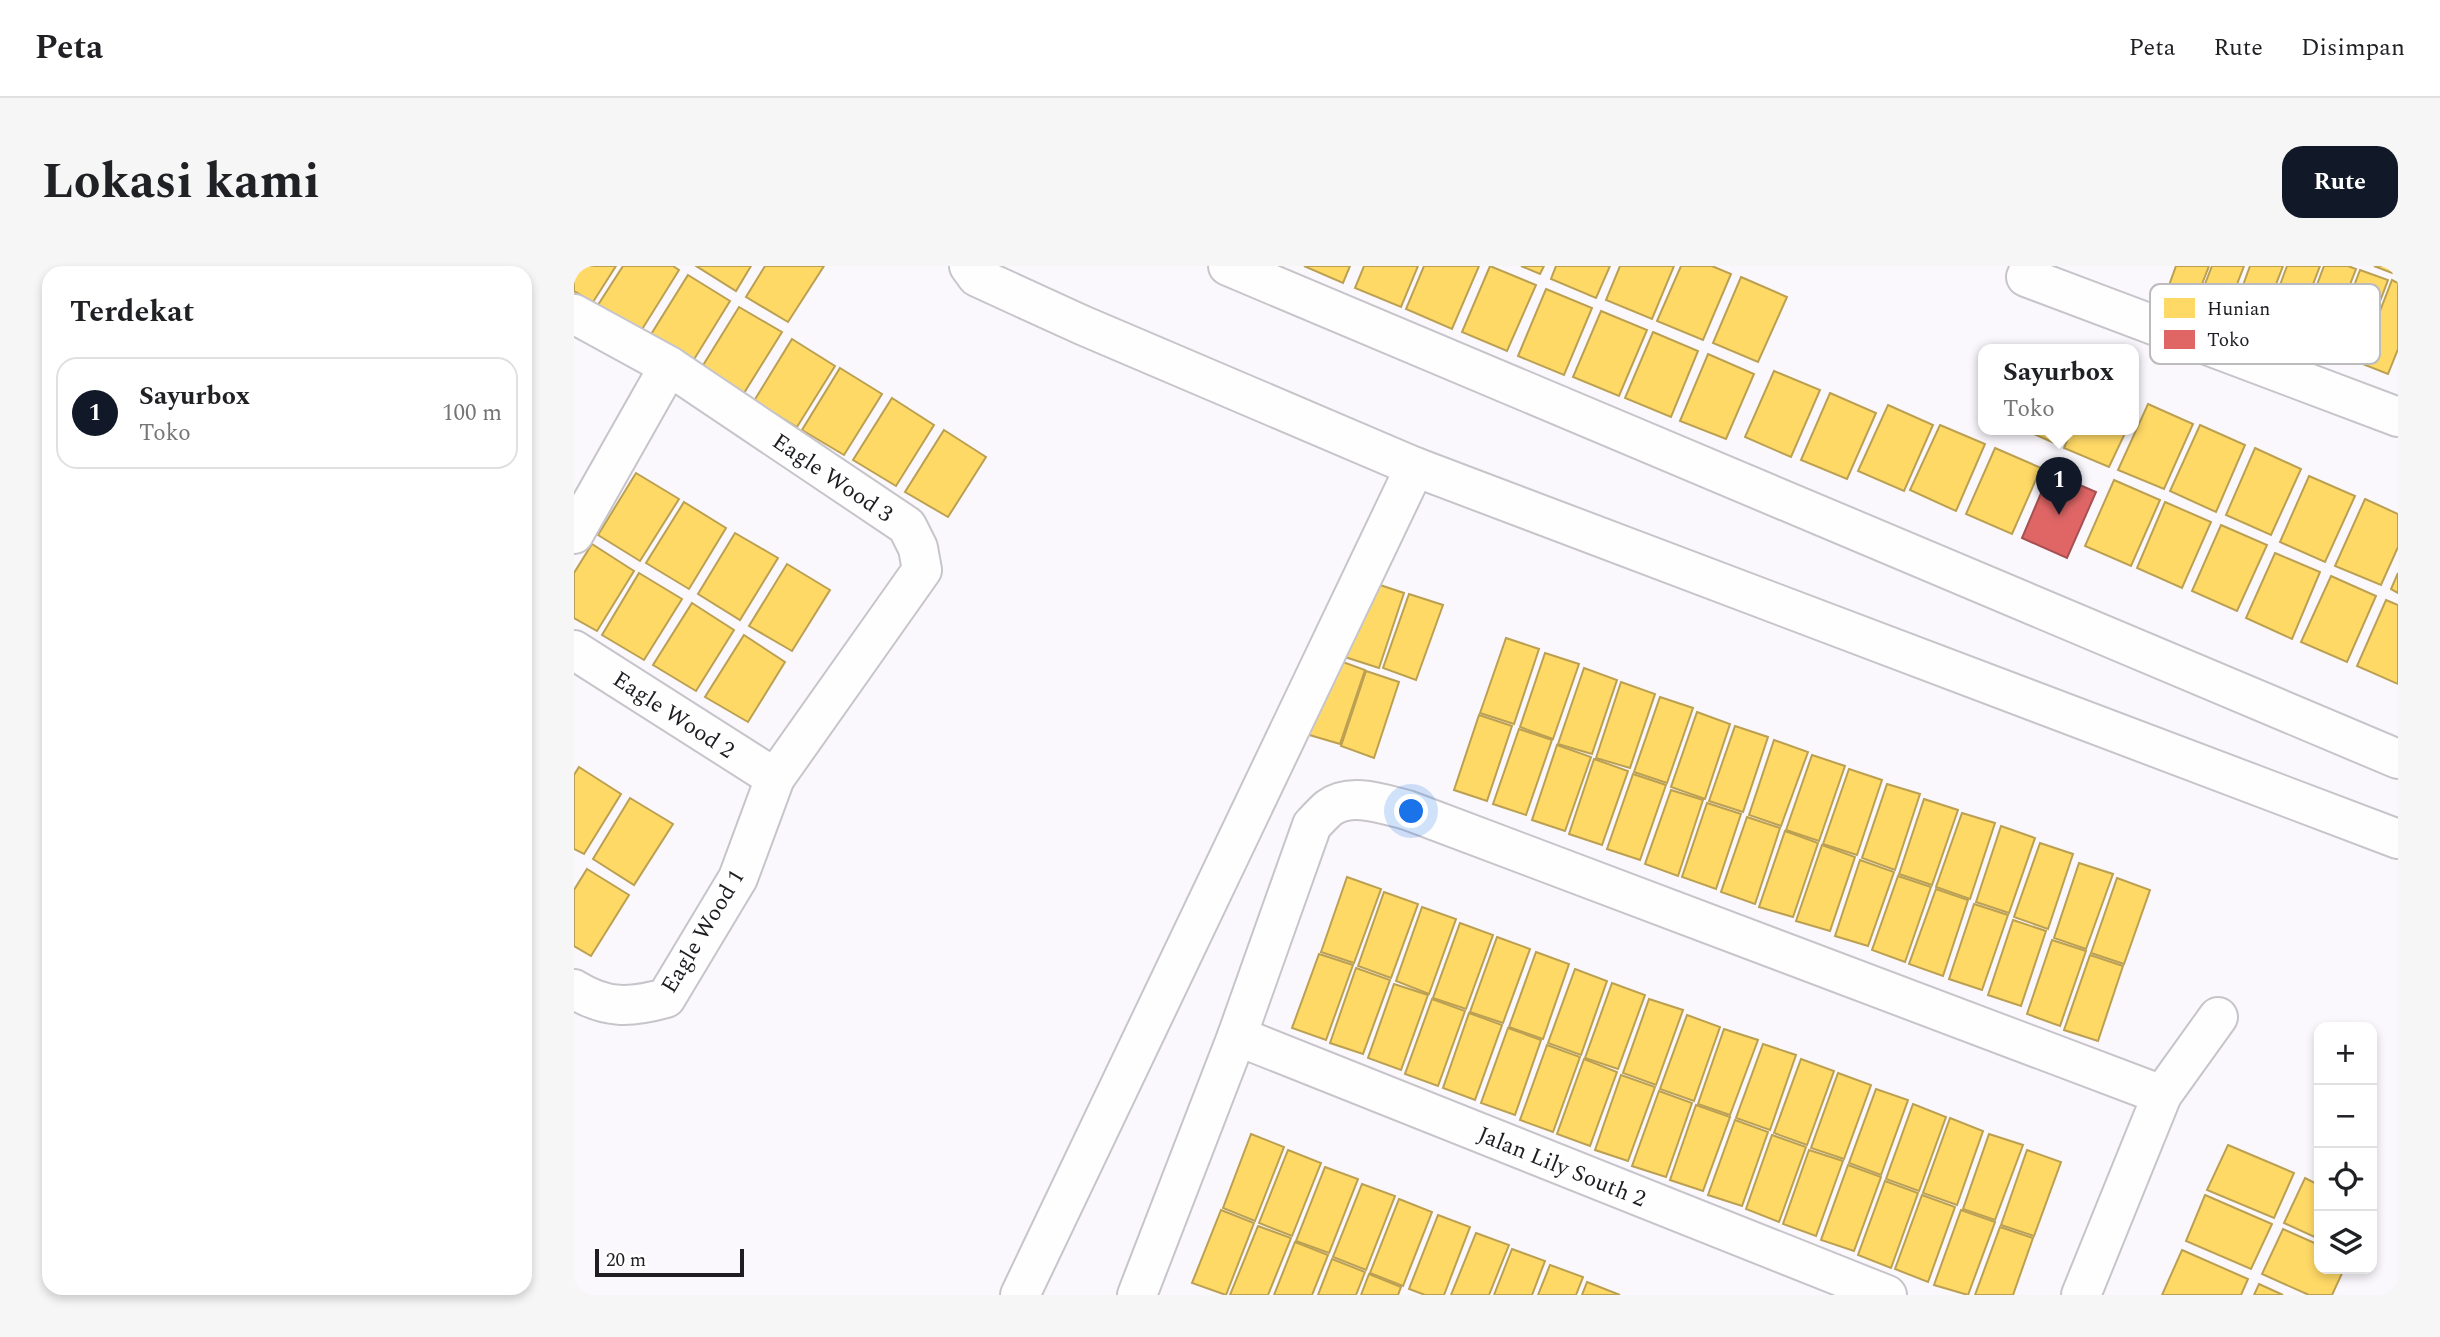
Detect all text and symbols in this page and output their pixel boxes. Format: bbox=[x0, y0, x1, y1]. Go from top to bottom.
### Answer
text: Peta bbox=[35, 23, 103, 73]
text: Peta bbox=[2129, 30, 2175, 66]
text: Rute bbox=[2213, 30, 2263, 66]
text: Disimpan bbox=[2301, 30, 2405, 66]
text: Lokasi kami bbox=[42, 145, 320, 220]
button: Rute bbox=[2282, 146, 2398, 218]
legend bbox=[2150, 284, 2380, 364]
text: Terdekat bbox=[70, 289, 194, 335]
text: Hunian bbox=[2207, 295, 2270, 324]
text: Toko bbox=[2207, 326, 2250, 355]
popup bbox=[1978, 344, 2139, 435]
text: Sayurbox bbox=[2003, 352, 2114, 392]
text: Sayurbox bbox=[139, 376, 250, 416]
text: Toko bbox=[2003, 392, 2055, 427]
text: 1 bbox=[89, 396, 101, 431]
text: 100 m bbox=[442, 396, 502, 431]
text: Toko bbox=[139, 416, 191, 451]
street label: Eagle Wood 3 bbox=[765, 425, 900, 532]
pin: 1 bbox=[2036, 457, 2082, 515]
street label: Eagle Wood 2 bbox=[605, 663, 741, 768]
your location bbox=[1394, 794, 1428, 828]
street label: Eagle Wood 1 bbox=[652, 863, 754, 1001]
map controls bbox=[2314, 1022, 2377, 1274]
button: + bbox=[2314, 1022, 2377, 1085]
button: − bbox=[2314, 1085, 2377, 1148]
street label: Jalan Lily South 2 bbox=[1472, 1118, 1651, 1217]
button: locate bbox=[2314, 1148, 2377, 1211]
button: layers bbox=[2314, 1211, 2377, 1274]
scale bar bbox=[595, 1246, 744, 1278]
text: 20 m bbox=[606, 1246, 646, 1275]

